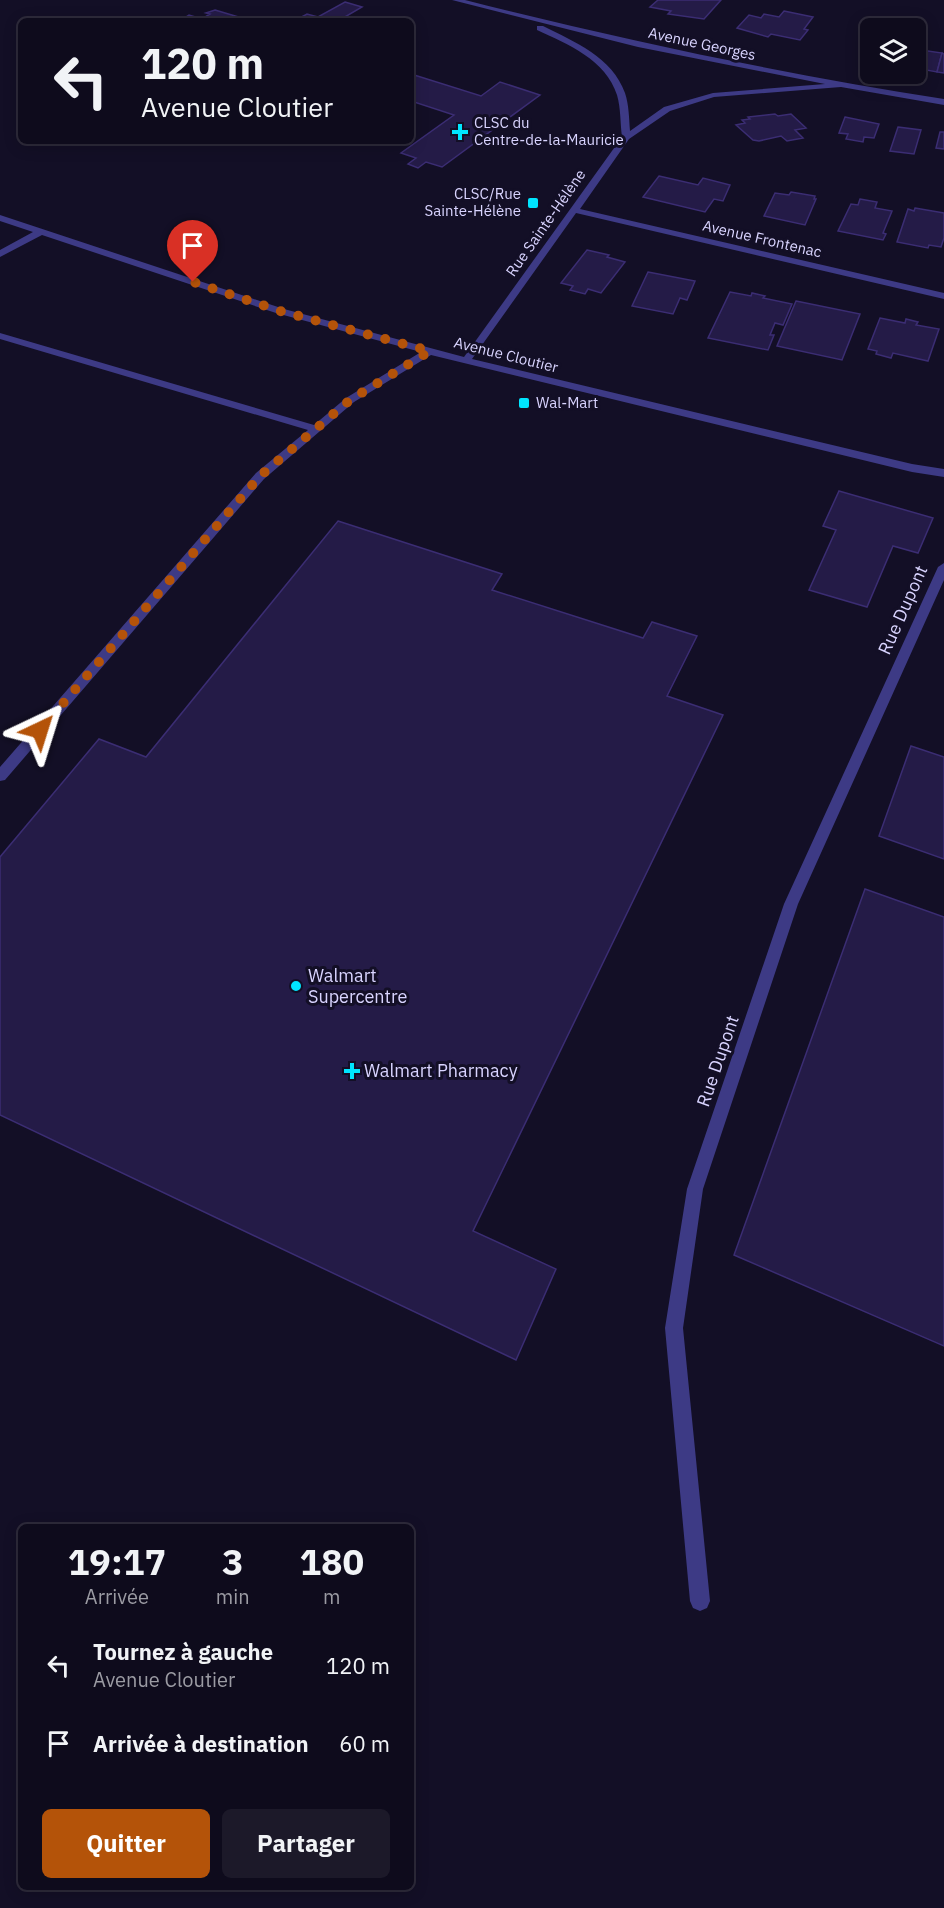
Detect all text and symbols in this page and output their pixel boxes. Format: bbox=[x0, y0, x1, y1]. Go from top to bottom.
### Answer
map controls bbox=[860, 18, 926, 84]
button: layers bbox=[860, 18, 926, 84]
street label: Avenue Georges bbox=[647, 23, 757, 64]
text: 120 m bbox=[141, 36, 264, 91]
icon: left bbox=[42, 42, 120, 120]
text: Avenue Cloutier bbox=[141, 89, 333, 124]
place label: CLSC du Centre-de-la-Mauricie bbox=[474, 113, 624, 149]
marker: CLSC du Centre-de-la-Mauricie bbox=[451, 123, 469, 141]
street label: Rue Sainte-Hélène bbox=[502, 165, 590, 280]
place label: CLSC/Rue Sainte-Hélène bbox=[425, 184, 521, 220]
marker: CLSC/Rue Sainte-Hélène bbox=[526, 196, 540, 210]
street label: Avenue Frontenac bbox=[701, 216, 824, 262]
pin bbox=[167, 220, 218, 282]
icon: arrive bbox=[176, 229, 209, 262]
street label: Avenue Cloutier bbox=[452, 332, 561, 377]
place label: Wal-Mart bbox=[536, 393, 598, 412]
marker: Wal-Mart bbox=[517, 396, 531, 410]
street label: Rue Dupont bbox=[873, 562, 932, 658]
position arrow bbox=[8, 698, 72, 762]
place label: Walmart Supercentre bbox=[308, 964, 407, 1008]
marker: Walmart Supercentre bbox=[289, 979, 303, 993]
street label: Rue Dupont bbox=[691, 1012, 744, 1110]
place label: Walmart Pharmacy bbox=[364, 1059, 518, 1082]
marker: Walmart Pharmacy bbox=[345, 1064, 359, 1078]
text: 19:17 bbox=[68, 1538, 166, 1585]
text: 3 bbox=[222, 1538, 244, 1585]
text: 180 bbox=[299, 1538, 364, 1585]
text: Arrivée bbox=[85, 1583, 149, 1610]
text: min bbox=[216, 1583, 250, 1610]
text: m bbox=[323, 1583, 341, 1610]
text: Tournez à gauche bbox=[93, 1637, 273, 1666]
icon: left bbox=[42, 1649, 75, 1682]
text: 120 m bbox=[326, 1651, 390, 1680]
text: Avenue Cloutier bbox=[93, 1666, 235, 1693]
icon: arrive bbox=[42, 1727, 75, 1760]
text: Arrivée à destination bbox=[93, 1729, 309, 1758]
text: 60 m bbox=[339, 1729, 390, 1758]
button: Quitter bbox=[42, 1809, 210, 1878]
button: Partager bbox=[222, 1809, 390, 1878]

